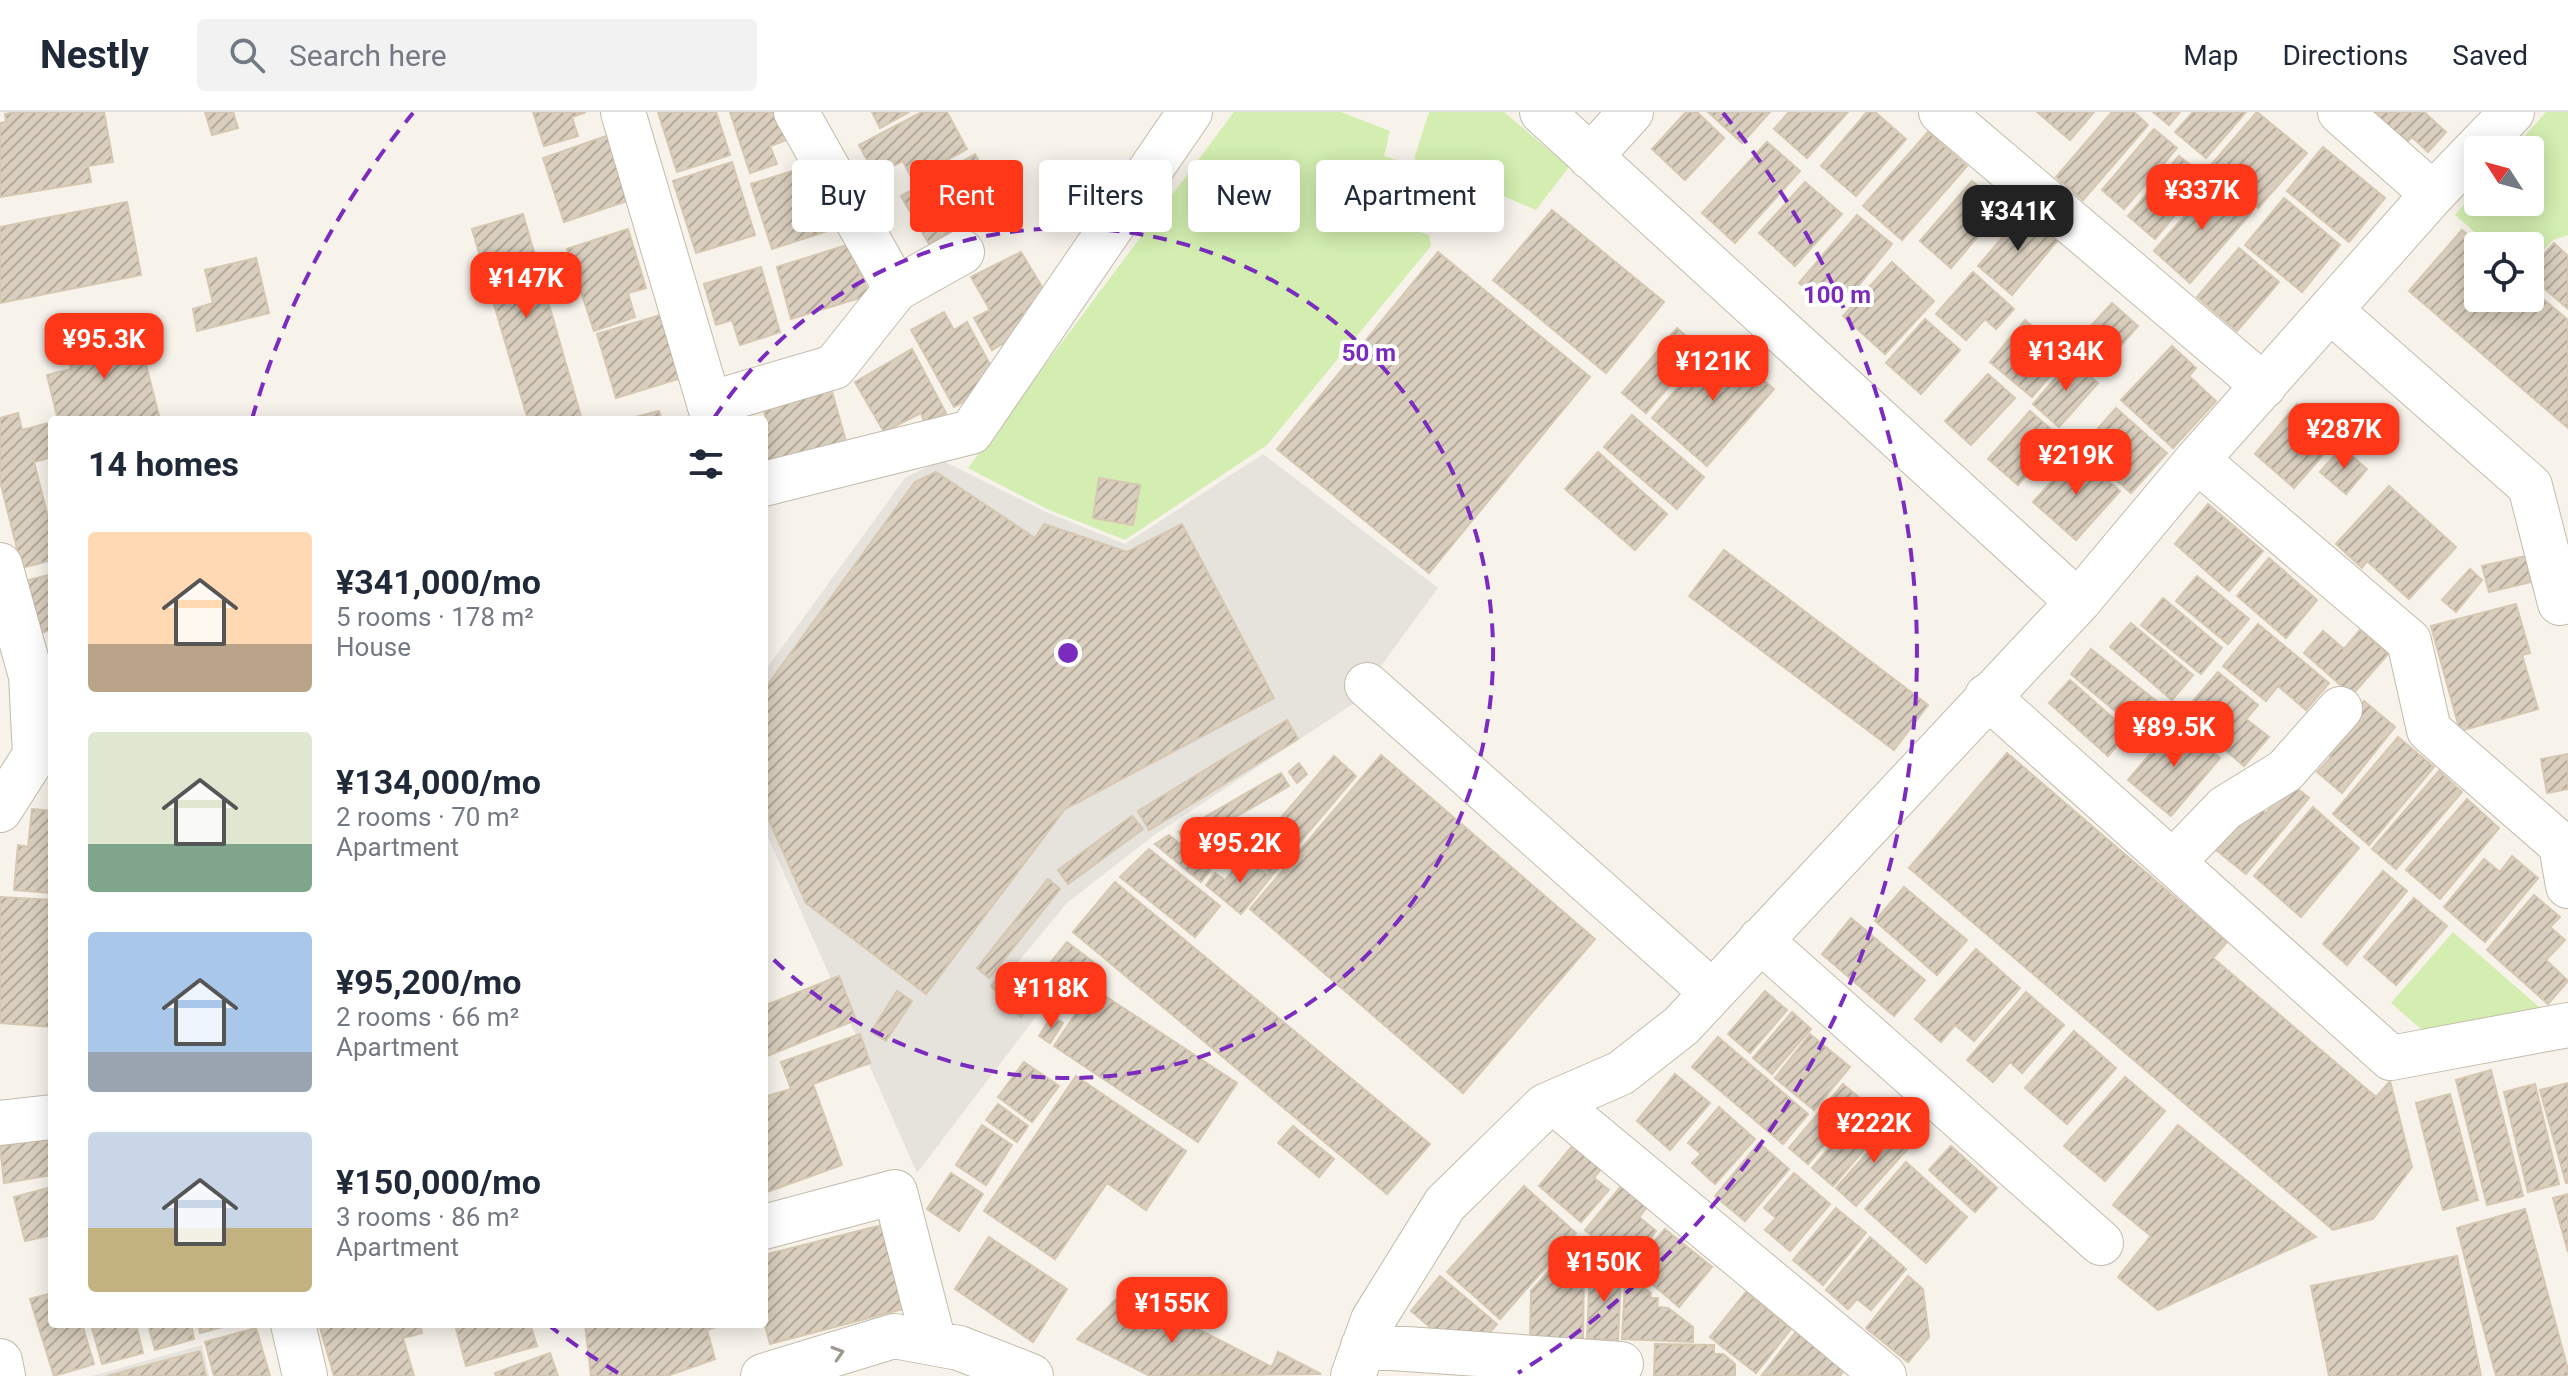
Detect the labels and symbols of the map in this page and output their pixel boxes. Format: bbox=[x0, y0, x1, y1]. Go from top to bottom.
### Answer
north arrow bbox=[2464, 136, 2544, 216]
pin: ¥337K bbox=[2146, 164, 2258, 232]
pin: ¥341K bbox=[1962, 185, 2074, 253]
pin: ¥147K bbox=[470, 252, 582, 320]
text: 100 m bbox=[1803, 281, 1871, 309]
pin: ¥95.3K bbox=[39, 313, 169, 381]
pin: ¥134K bbox=[2010, 325, 2122, 393]
pin: ¥121K bbox=[1657, 335, 1769, 403]
text: 50 m bbox=[1342, 339, 1396, 367]
pin: ¥287K bbox=[2288, 403, 2400, 471]
pin: ¥219K bbox=[2020, 429, 2132, 497]
centre of rings bbox=[1054, 639, 1082, 667]
pin: ¥89.5K bbox=[2109, 701, 2239, 769]
pin: ¥95.2K bbox=[1175, 817, 1305, 885]
pin: ¥118K bbox=[995, 962, 1107, 1030]
pin: ¥222K bbox=[1818, 1097, 1930, 1165]
pin: ¥150K bbox=[1548, 1236, 1660, 1304]
pin: ¥155K bbox=[1116, 1277, 1228, 1345]
one-way arrow bbox=[830, 1346, 844, 1362]

